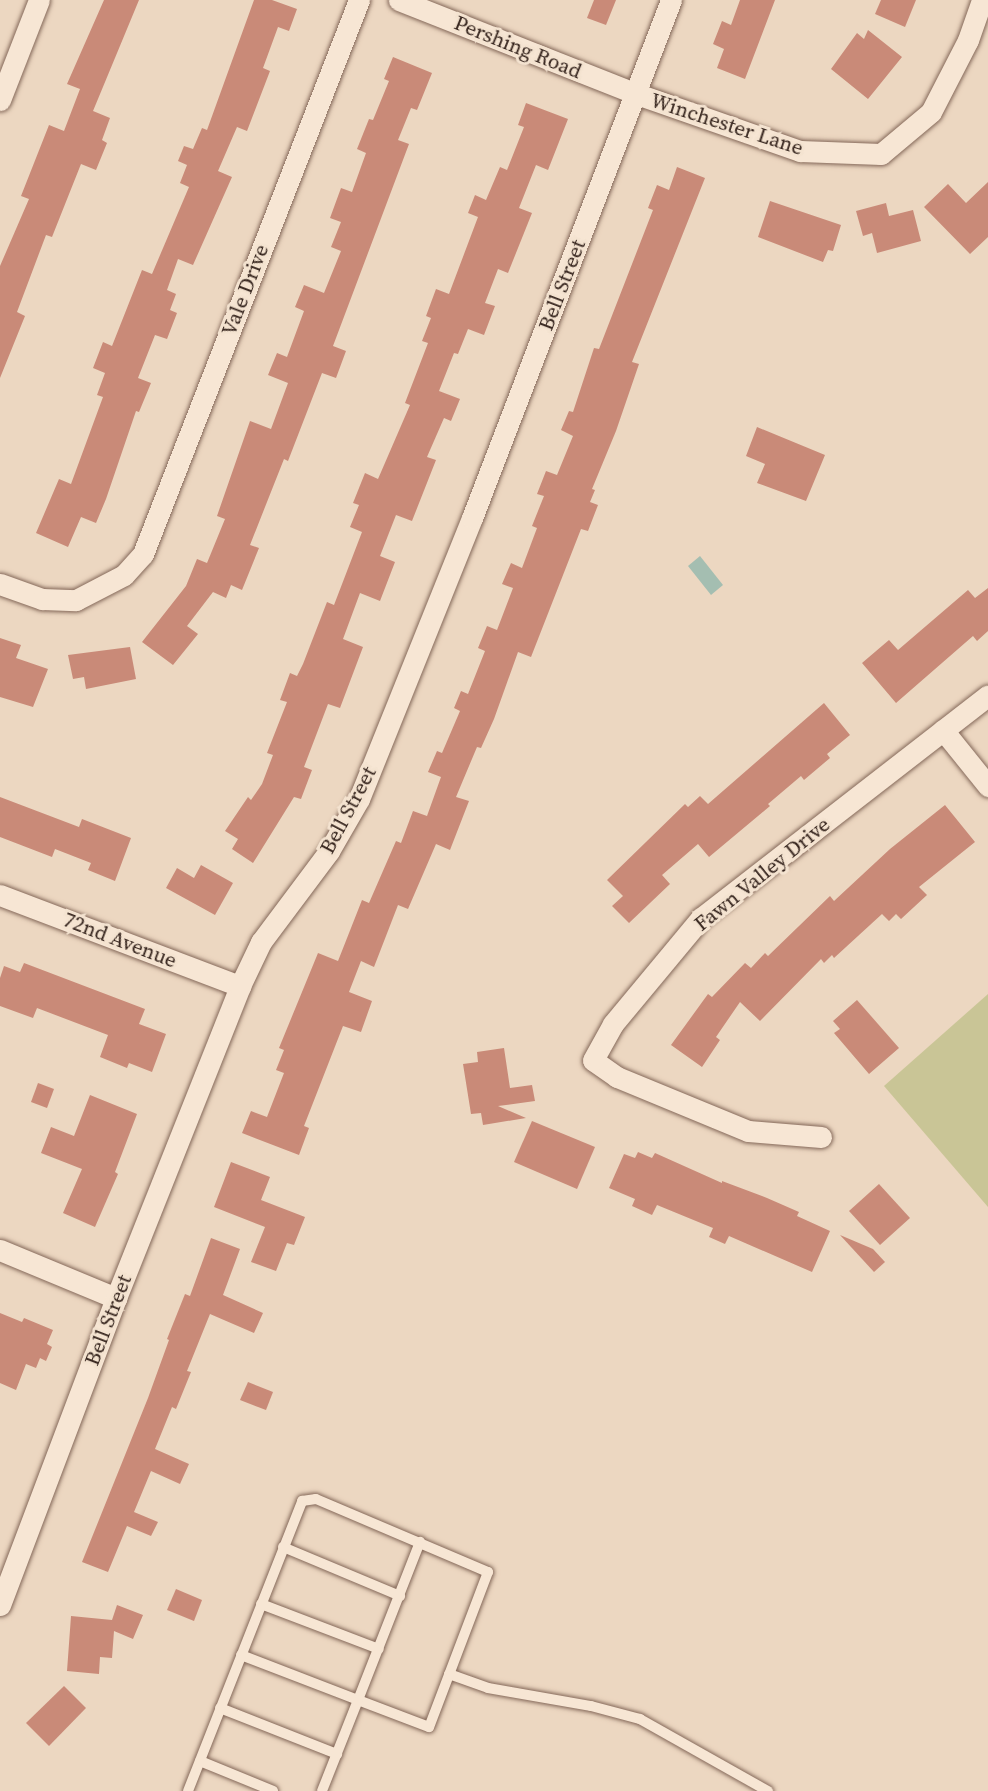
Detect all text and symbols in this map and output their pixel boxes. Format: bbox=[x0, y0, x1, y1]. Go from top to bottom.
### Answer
street label: Pershing Road bbox=[451, 10, 585, 84]
street label: Winchester Lane bbox=[647, 87, 807, 161]
street label: Bell Street bbox=[533, 236, 591, 334]
street label: Vale Drive bbox=[216, 241, 274, 339]
street label: Bell Street bbox=[314, 762, 382, 858]
street label: Fawn Valley Drive bbox=[689, 811, 835, 937]
street label: 72nd Avenue bbox=[60, 907, 180, 973]
street label: Bell Street bbox=[79, 1271, 137, 1369]

